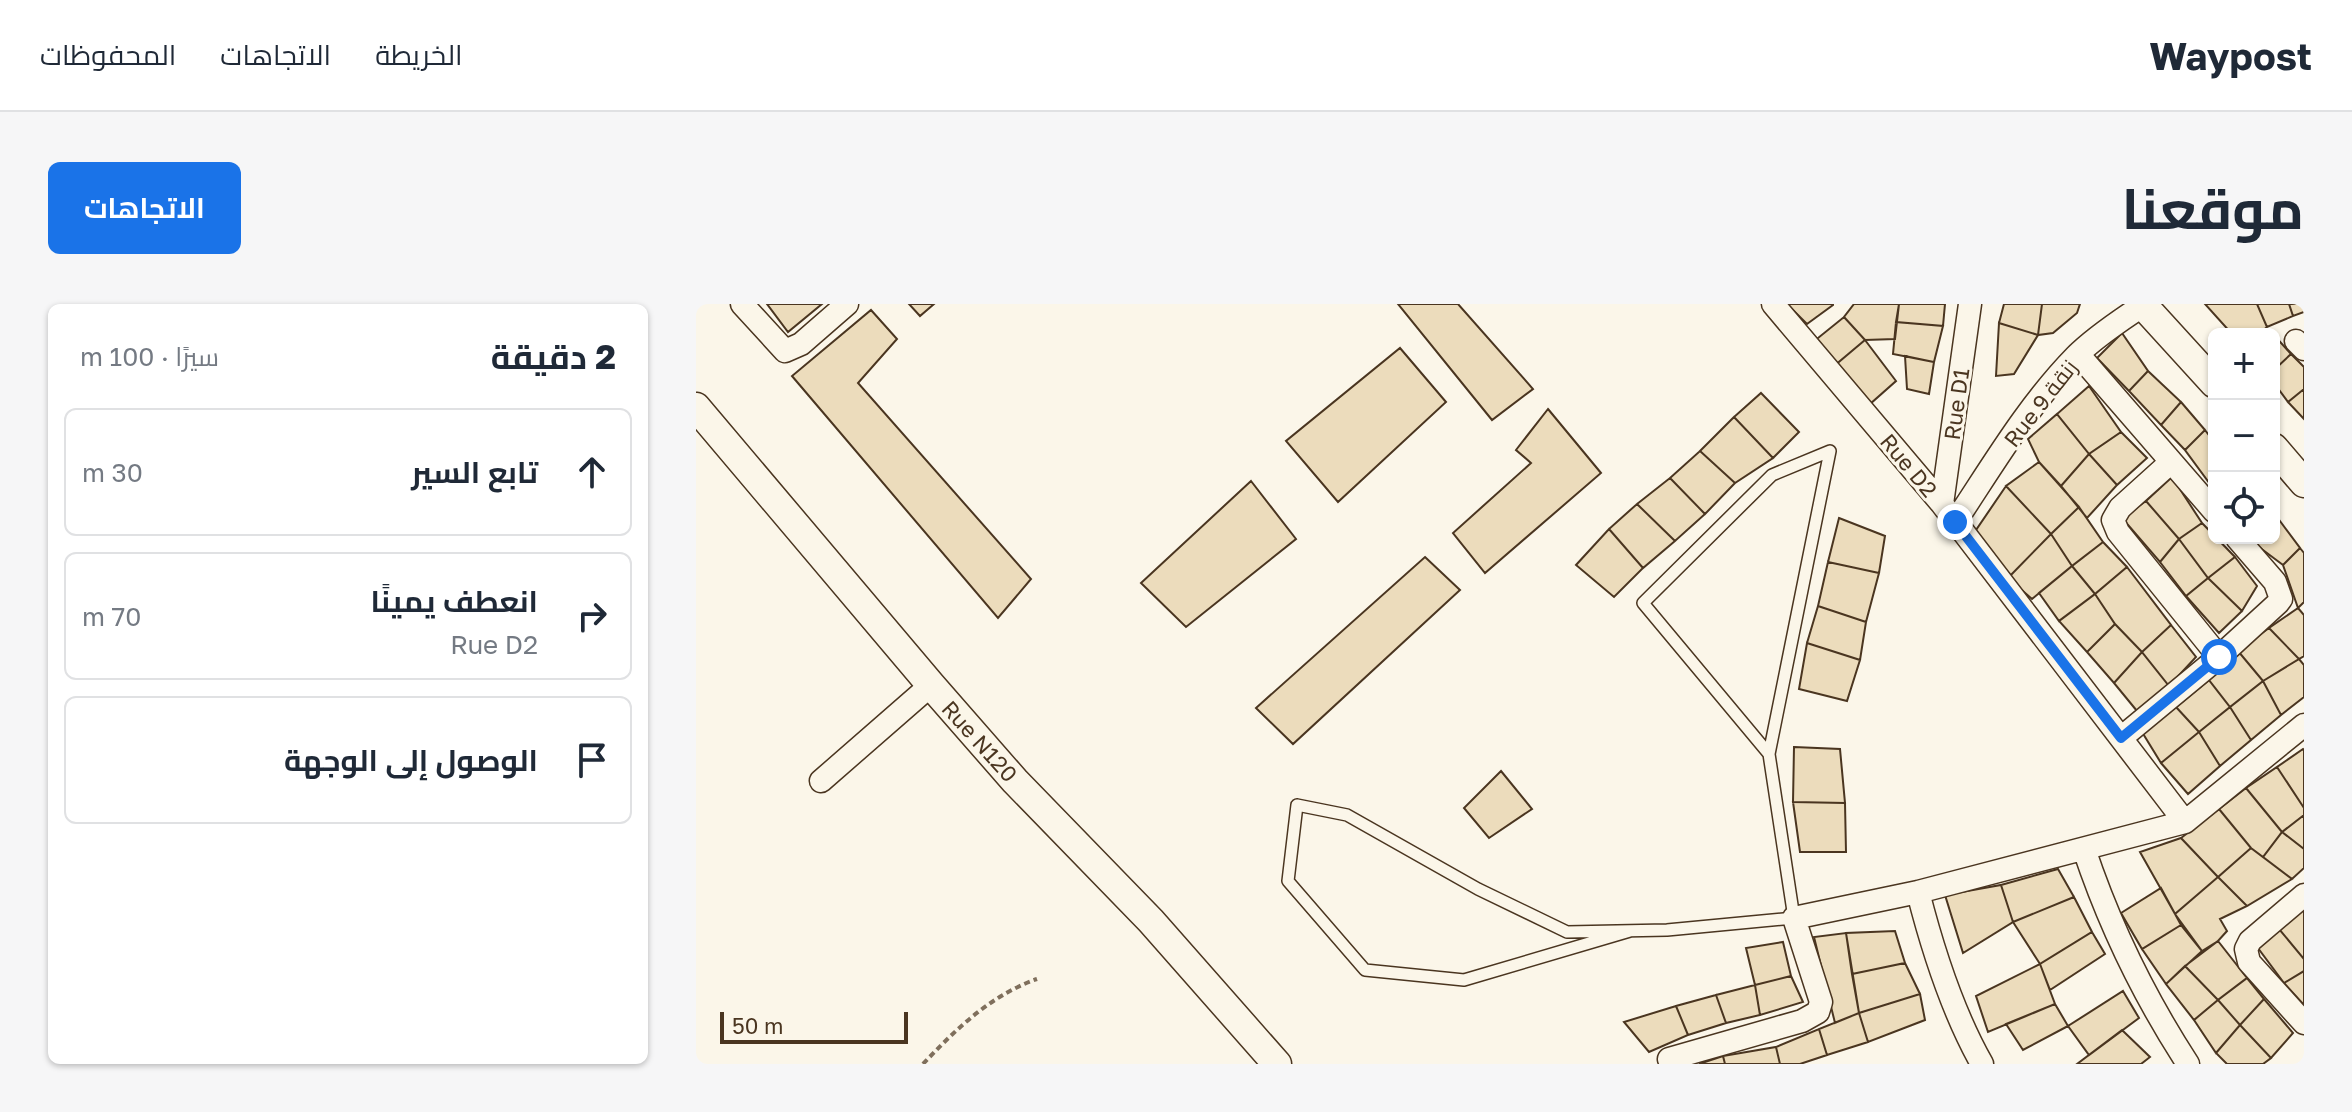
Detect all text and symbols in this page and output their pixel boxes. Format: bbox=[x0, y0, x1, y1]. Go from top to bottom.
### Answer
text: Waypost bbox=[2149, 33, 2312, 78]
text: المحفوظات bbox=[40, 38, 176, 71]
text: الاتجاهات bbox=[220, 38, 331, 71]
text: الخريطة bbox=[375, 38, 463, 71]
button: الاتجاهات bbox=[48, 162, 241, 254]
text: موقعنا bbox=[2121, 174, 2304, 241]
map controls bbox=[2208, 328, 2280, 544]
button: + bbox=[2208, 328, 2280, 400]
text: 2 دقيقة bbox=[491, 336, 616, 376]
text: سيرًا · 100 m bbox=[80, 341, 219, 372]
street label: Rue 9 زنقة bbox=[1998, 354, 2082, 452]
street label: Rue D1 bbox=[1938, 366, 1974, 442]
button: − bbox=[2208, 400, 2280, 472]
street label: Rue D2 bbox=[1875, 428, 1943, 502]
icon: ahead bbox=[570, 450, 614, 494]
text: تابع السير bbox=[411, 454, 538, 490]
text: 30 m bbox=[82, 457, 143, 488]
button: locate bbox=[2208, 472, 2280, 544]
route end bbox=[1937, 504, 1973, 540]
text: انعطف يمينًا bbox=[371, 583, 538, 619]
icon: right bbox=[570, 594, 614, 638]
text: 70 m bbox=[82, 601, 141, 632]
text: Rue D2 bbox=[450, 629, 538, 660]
route start bbox=[2201, 639, 2237, 675]
street label: Rue N120 bbox=[937, 695, 1023, 787]
icon: arrive bbox=[570, 738, 614, 782]
text: الوصول إلى الوجهة bbox=[284, 742, 538, 778]
scale bar bbox=[720, 1008, 908, 1044]
text: 50 m bbox=[732, 1012, 783, 1039]

